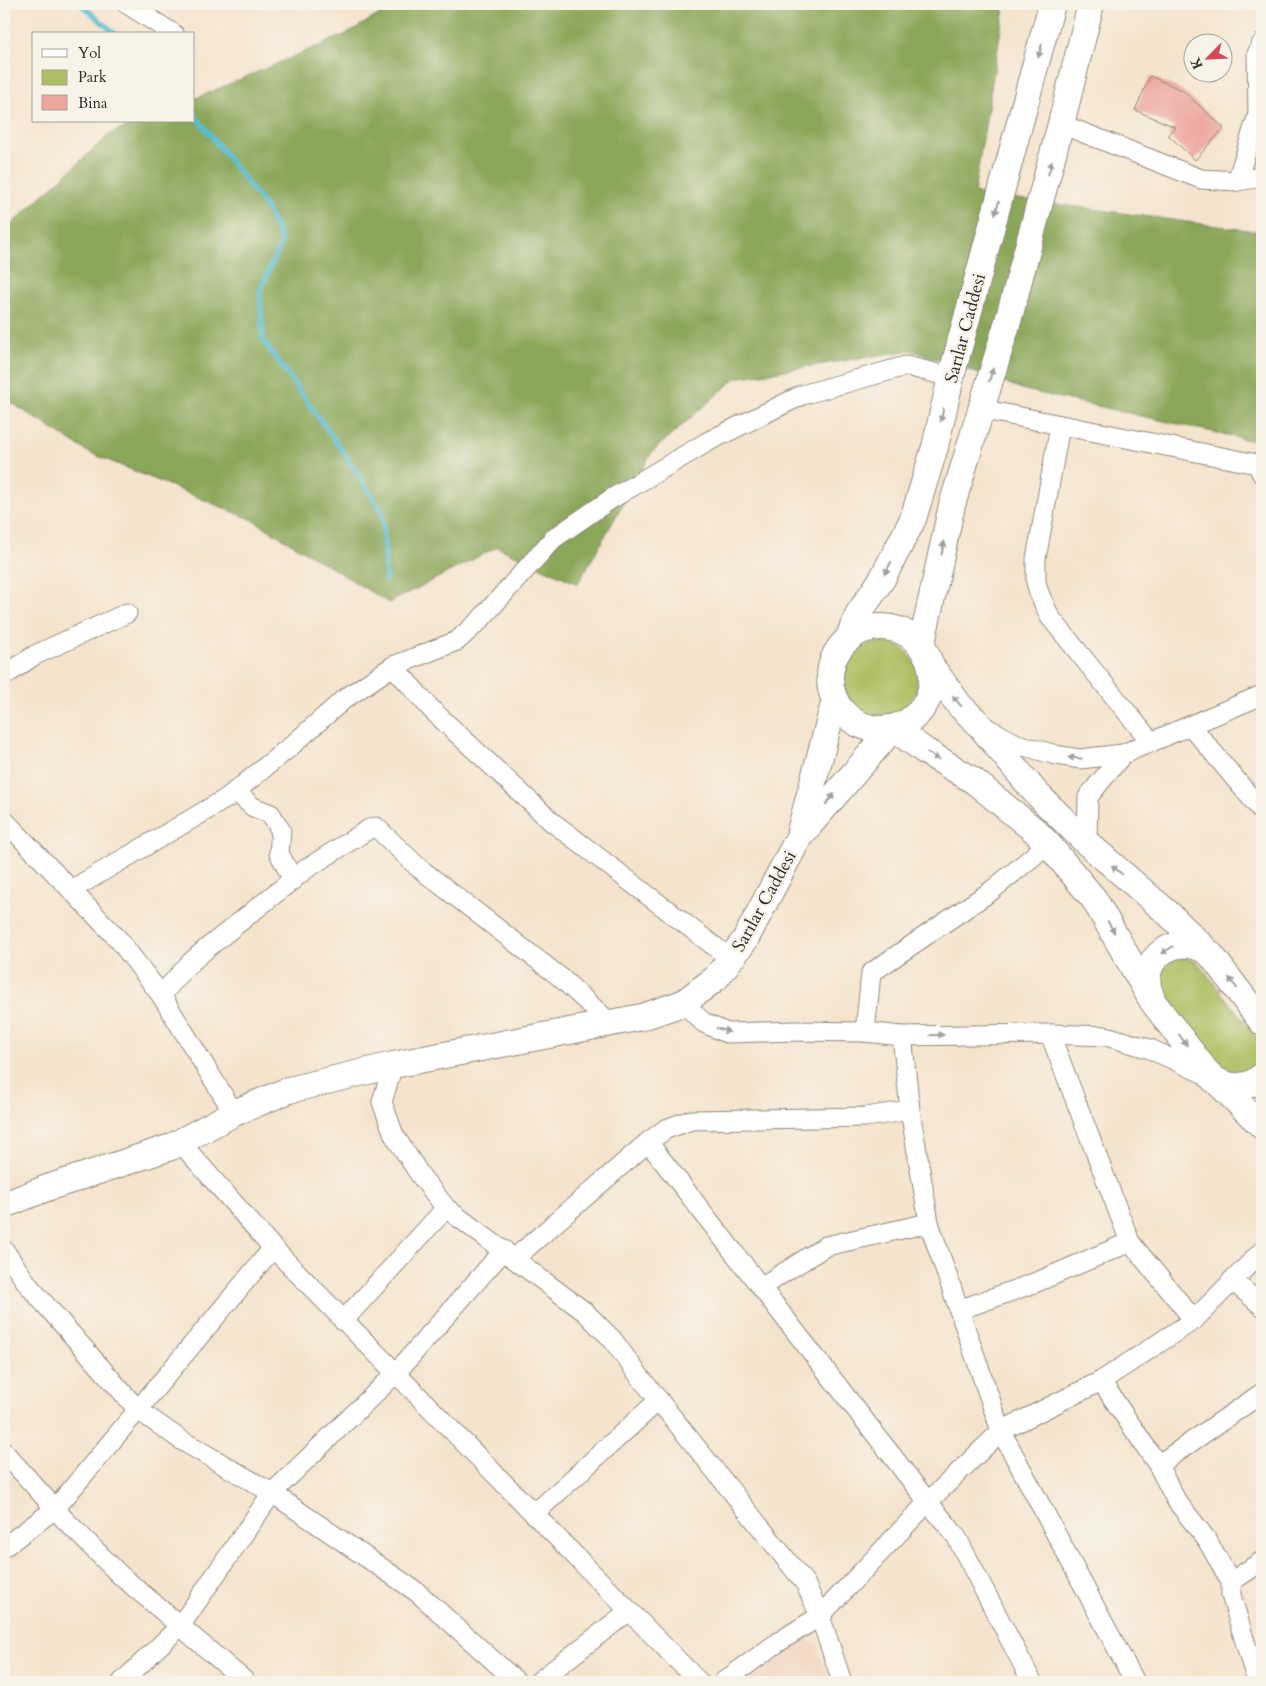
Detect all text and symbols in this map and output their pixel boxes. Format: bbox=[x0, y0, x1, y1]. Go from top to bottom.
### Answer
legend bbox=[32, 32, 195, 122]
north arrow bbox=[1184, 32, 1234, 82]
text: Yol bbox=[78, 43, 101, 63]
one-way arrow bbox=[1036, 43, 1044, 58]
text: K bbox=[1185, 53, 1208, 72]
text: Park bbox=[78, 67, 107, 87]
text: Bina bbox=[78, 93, 108, 113]
one-way arrow bbox=[1046, 160, 1054, 175]
one-way arrow bbox=[993, 200, 1001, 215]
street label: Sarılar Caddesi bbox=[939, 271, 992, 386]
one-way arrow bbox=[988, 367, 995, 382]
one-way arrow bbox=[938, 408, 946, 423]
one-way arrow bbox=[939, 541, 947, 556]
one-way arrow bbox=[884, 561, 892, 575]
one-way arrow bbox=[952, 695, 963, 708]
one-way arrow bbox=[927, 751, 940, 760]
one-way arrow bbox=[1067, 754, 1083, 762]
one-way arrow bbox=[825, 793, 836, 806]
street label: Sarılar Caddesi bbox=[726, 846, 803, 956]
one-way arrow bbox=[1111, 864, 1124, 875]
one-way arrow bbox=[1106, 921, 1115, 934]
one-way arrow bbox=[1159, 946, 1174, 954]
one-way arrow bbox=[1227, 977, 1238, 990]
one-way arrow bbox=[715, 1026, 730, 1034]
one-way arrow bbox=[929, 1031, 945, 1039]
one-way arrow bbox=[1178, 1033, 1188, 1047]

